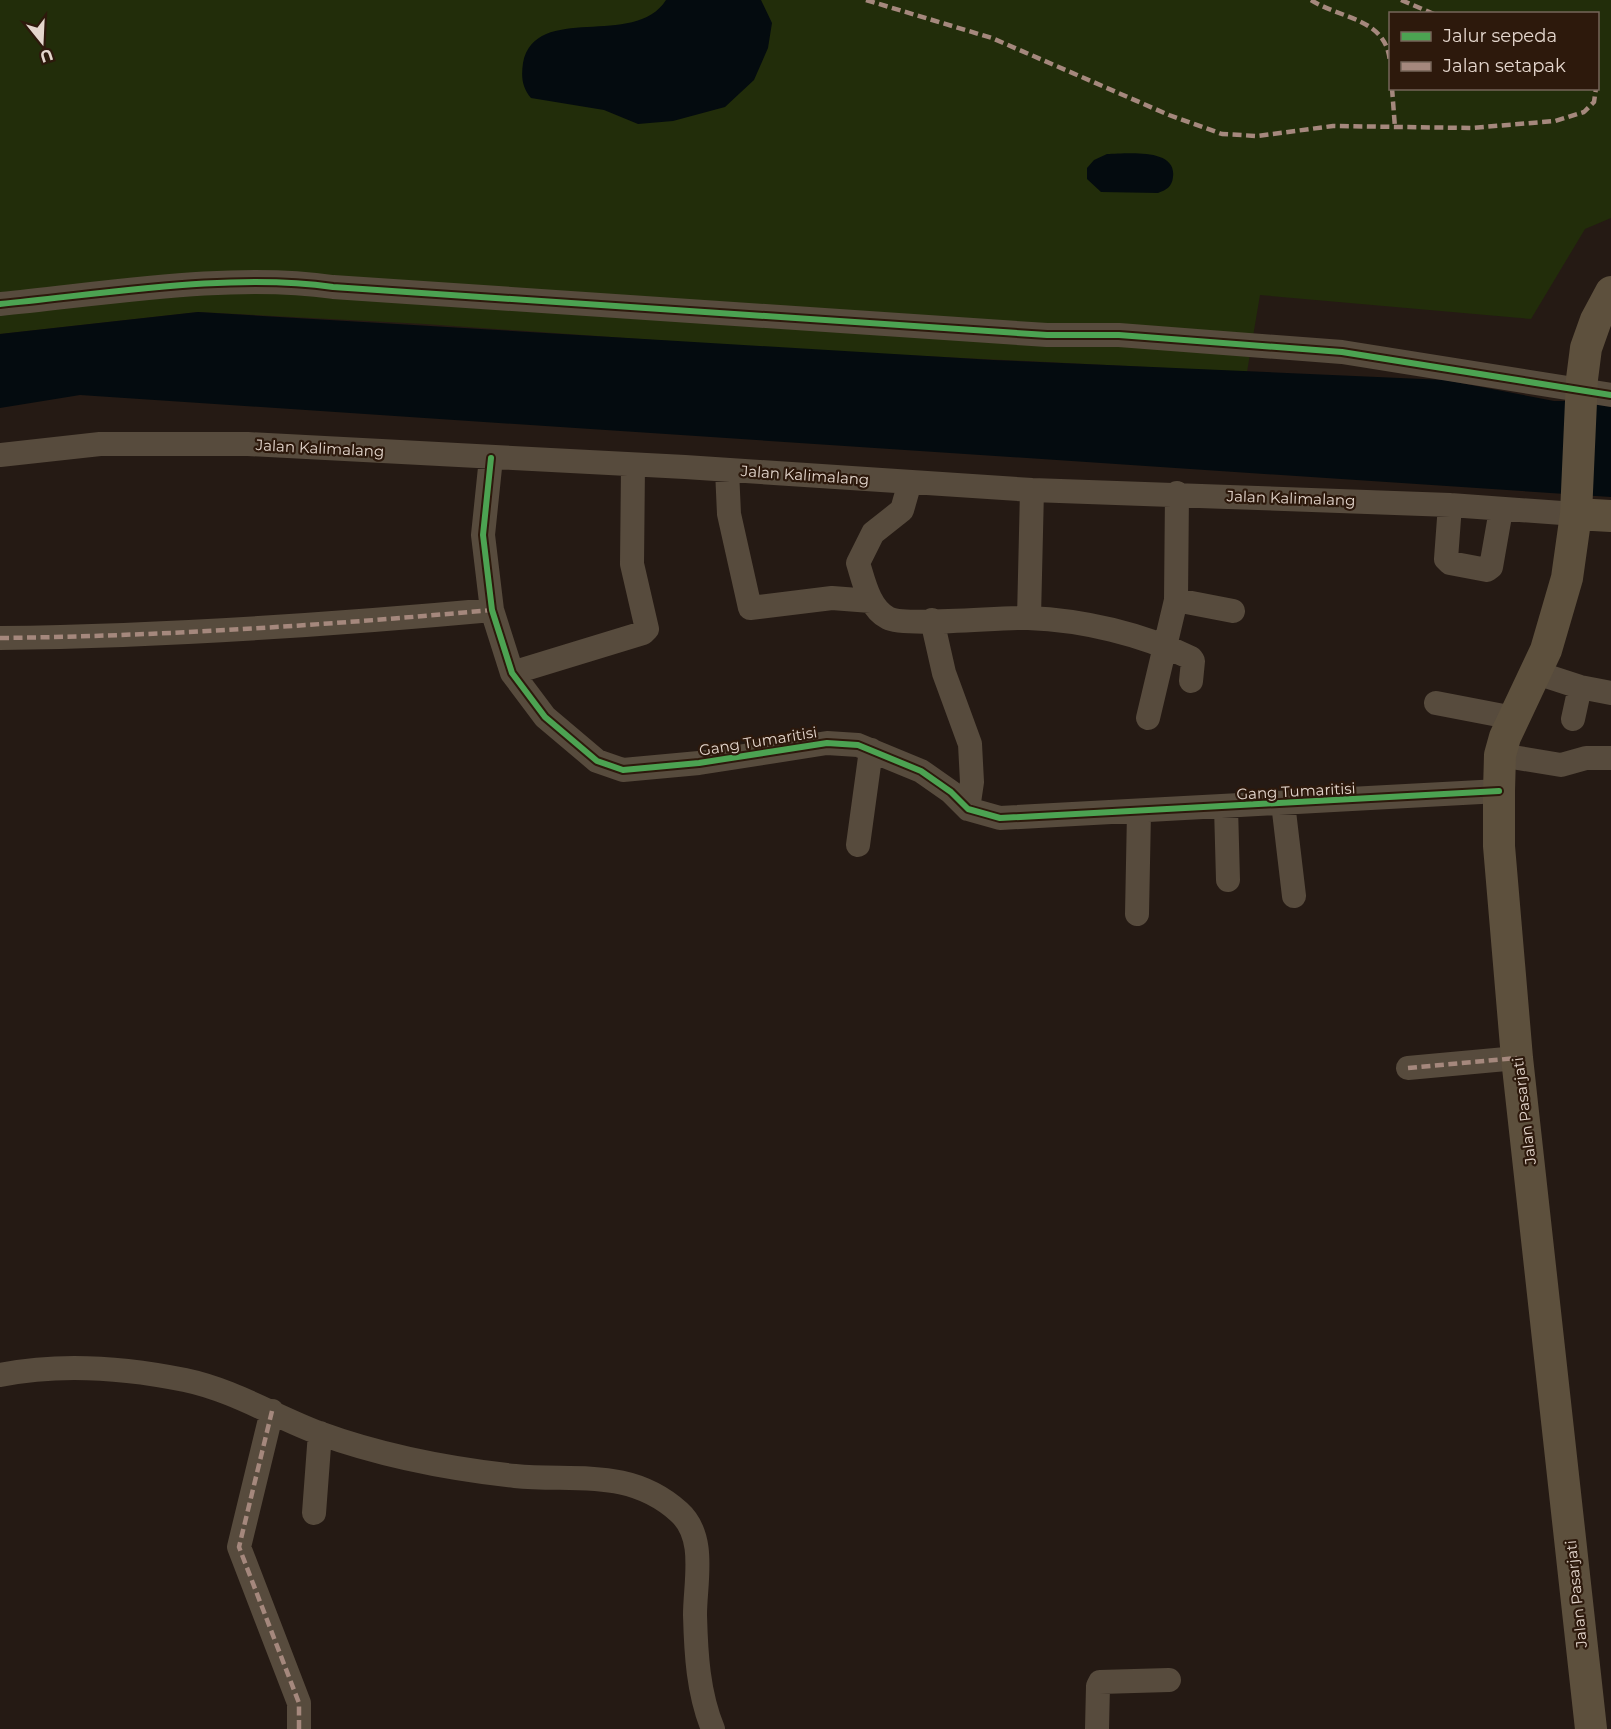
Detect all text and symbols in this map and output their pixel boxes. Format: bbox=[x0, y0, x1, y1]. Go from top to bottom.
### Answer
north arrow bbox=[12, 12, 72, 72]
legend bbox=[1389, 12, 1599, 90]
text: Jalur sepeda bbox=[1442, 25, 1557, 47]
text: U bbox=[38, 45, 55, 67]
text: Jalan setapak bbox=[1442, 55, 1566, 77]
street label: Jalan Kalimalang bbox=[254, 435, 385, 461]
street label: Jalan Kalimalang bbox=[739, 461, 870, 489]
street label: Jalan Kalimalang bbox=[1225, 486, 1356, 510]
street label: Gang Tumaritisi bbox=[698, 722, 818, 760]
street label: Gang Tumaritisi bbox=[1236, 778, 1356, 804]
street label: Jalan Pasarjati bbox=[1508, 1056, 1540, 1167]
street label: Jalan Pasarjati bbox=[1561, 1539, 1591, 1650]

